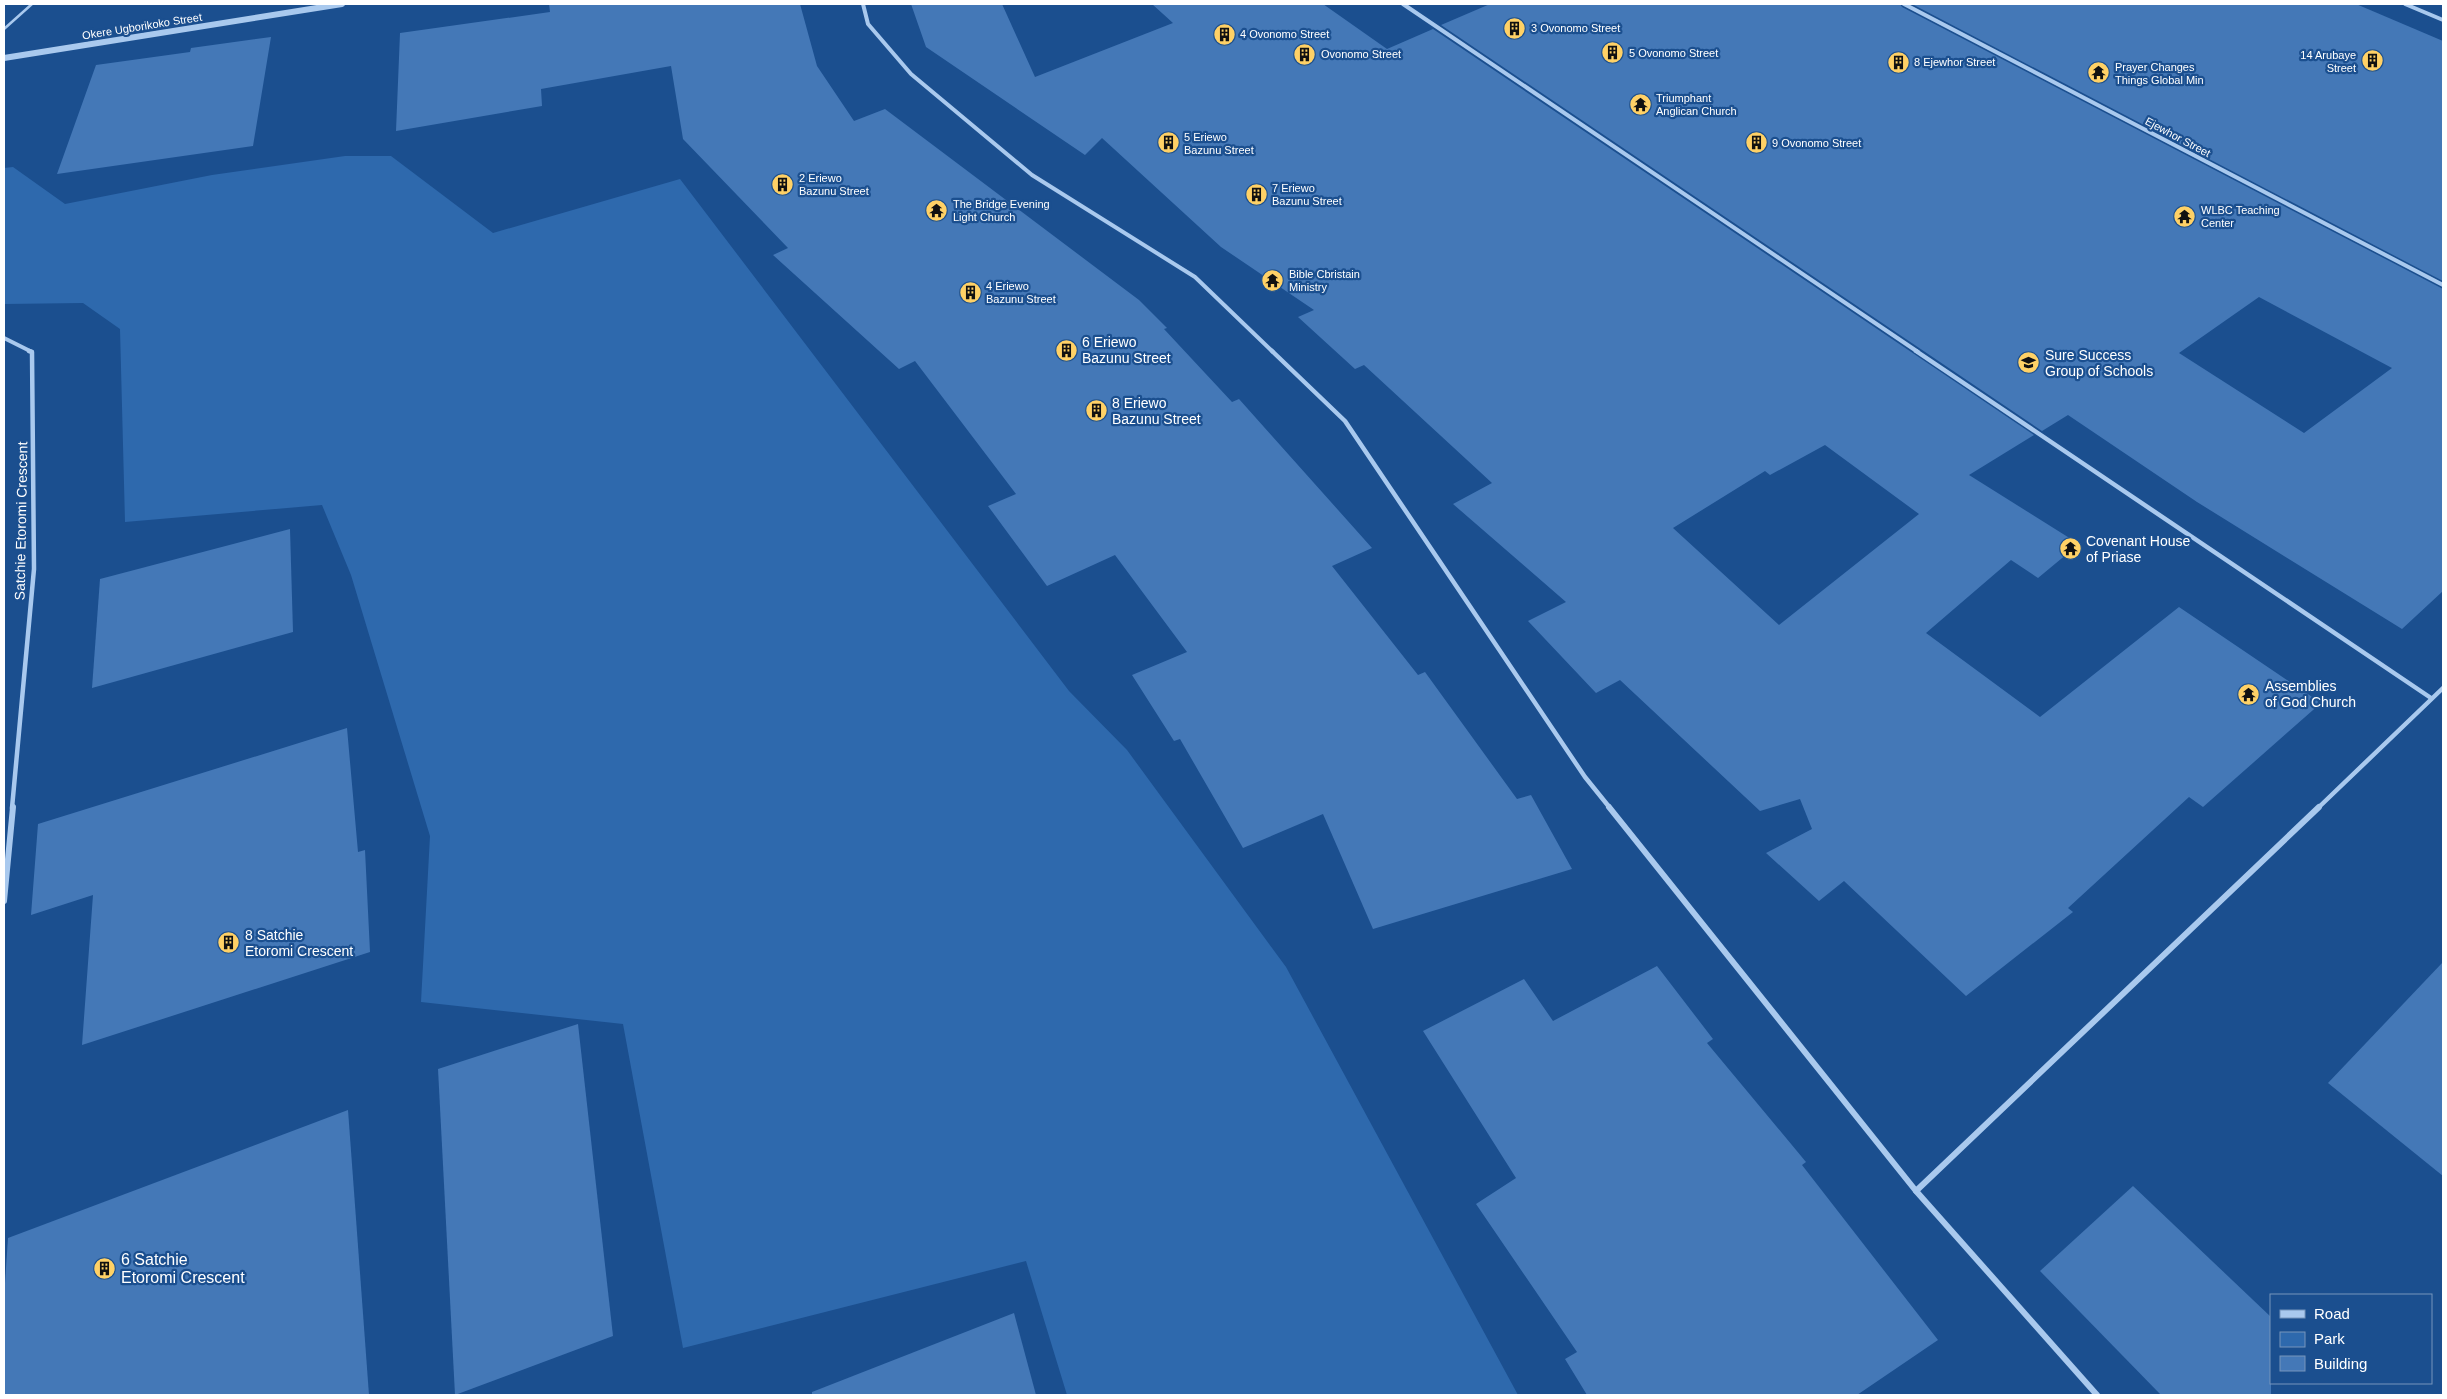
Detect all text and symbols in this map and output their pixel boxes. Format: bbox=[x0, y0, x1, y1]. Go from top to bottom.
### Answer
street label: Okere Ugborikoko Street bbox=[81, 11, 203, 41]
building icon: 3 Ovonomo Street bbox=[1503, 16, 1527, 40]
building icon: 4 Ovonomo Street bbox=[1212, 22, 1236, 46]
place label: 3 Ovonomo Street bbox=[1531, 22, 1620, 34]
place label: 4 Ovonomo Street bbox=[1240, 28, 1329, 40]
building icon: 5 Ovonomo Street bbox=[1601, 41, 1625, 65]
building icon: Ovonomo Street bbox=[1293, 42, 1317, 66]
place label: 5 Ovonomo Street bbox=[1629, 47, 1718, 59]
place label: Ovonomo Street bbox=[1321, 48, 1401, 60]
place label: 14 Arubaye Street bbox=[2300, 49, 2356, 74]
building icon: 14 Arubaye Street bbox=[2360, 49, 2384, 73]
building icon: 8 Ejewhor Street bbox=[1886, 50, 1910, 74]
place label: 8 Ejewhor Street bbox=[1914, 56, 1995, 68]
temple icon: Prayer Changes Things Global Min bbox=[2087, 61, 2111, 85]
place label: Prayer Changes Things Global Min bbox=[2115, 61, 2204, 86]
temple icon: Triumphant Anglican Church bbox=[1628, 92, 1652, 116]
place label: Triumphant Anglican Church bbox=[1656, 92, 1737, 117]
street label: Ejewhor Street bbox=[2143, 115, 2213, 159]
building icon: 5 Eriewo Bazunu Street bbox=[1156, 131, 1180, 155]
place label: 5 Eriewo Bazunu Street bbox=[1184, 131, 1254, 156]
building icon: 9 Ovonomo Street bbox=[1744, 131, 1768, 155]
place label: 9 Ovonomo Street bbox=[1772, 137, 1861, 149]
building icon: 2 Eriewo Bazunu Street bbox=[771, 172, 795, 196]
place label: 2 Eriewo Bazunu Street bbox=[799, 172, 869, 197]
building icon: 7 Eriewo Bazunu Street bbox=[1244, 182, 1268, 206]
place label: 7 Eriewo Bazunu Street bbox=[1272, 182, 1342, 207]
temple icon: The Bridge Evening Light Church bbox=[925, 198, 949, 222]
place label: The Bridge Evening Light Church bbox=[953, 198, 1050, 223]
temple icon: WLBC Teaching Center bbox=[2173, 204, 2197, 228]
place label: WLBC Teaching Center bbox=[2201, 204, 2280, 229]
temple icon: Bible Cbristain Ministry bbox=[1261, 268, 1285, 292]
place label: Bible Cbristain Ministry bbox=[1289, 268, 1360, 293]
building icon: 4 Eriewo Bazunu Street bbox=[958, 280, 982, 304]
place label: 4 Eriewo Bazunu Street bbox=[986, 280, 1056, 305]
place label: 6 Eriewo Bazunu Street bbox=[1082, 334, 1171, 366]
building icon: 6 Eriewo Bazunu Street bbox=[1054, 338, 1078, 362]
place label: Sure Success Group of Schools bbox=[2045, 347, 2153, 379]
school or university icon: Sure Success Group of Schools bbox=[2017, 351, 2041, 375]
place label: 8 Eriewo Bazunu Street bbox=[1112, 395, 1201, 427]
building icon: 8 Eriewo Bazunu Street bbox=[1084, 399, 1108, 423]
street label: Satchie Etoromi Crescent bbox=[12, 441, 30, 600]
place label: Covenant House of Priase bbox=[2086, 533, 2191, 565]
temple icon: Covenant House of Priase bbox=[2058, 537, 2082, 561]
place label: Assemblies of God Church bbox=[2265, 678, 2356, 710]
temple icon: Assemblies of God Church bbox=[2237, 682, 2261, 706]
place label: 8 Satchie Etoromi Crescent bbox=[245, 927, 353, 959]
building icon: 8 Satchie Etoromi Crescent bbox=[217, 931, 241, 955]
place label: 6 Satchie Etoromi Crescent bbox=[121, 1251, 245, 1286]
building icon: 6 Satchie Etoromi Crescent bbox=[93, 1256, 117, 1280]
legend bbox=[2270, 1294, 2432, 1384]
text: Road bbox=[2314, 1305, 2350, 1322]
text: Park bbox=[2314, 1330, 2345, 1347]
text: Building bbox=[2314, 1355, 2367, 1372]

